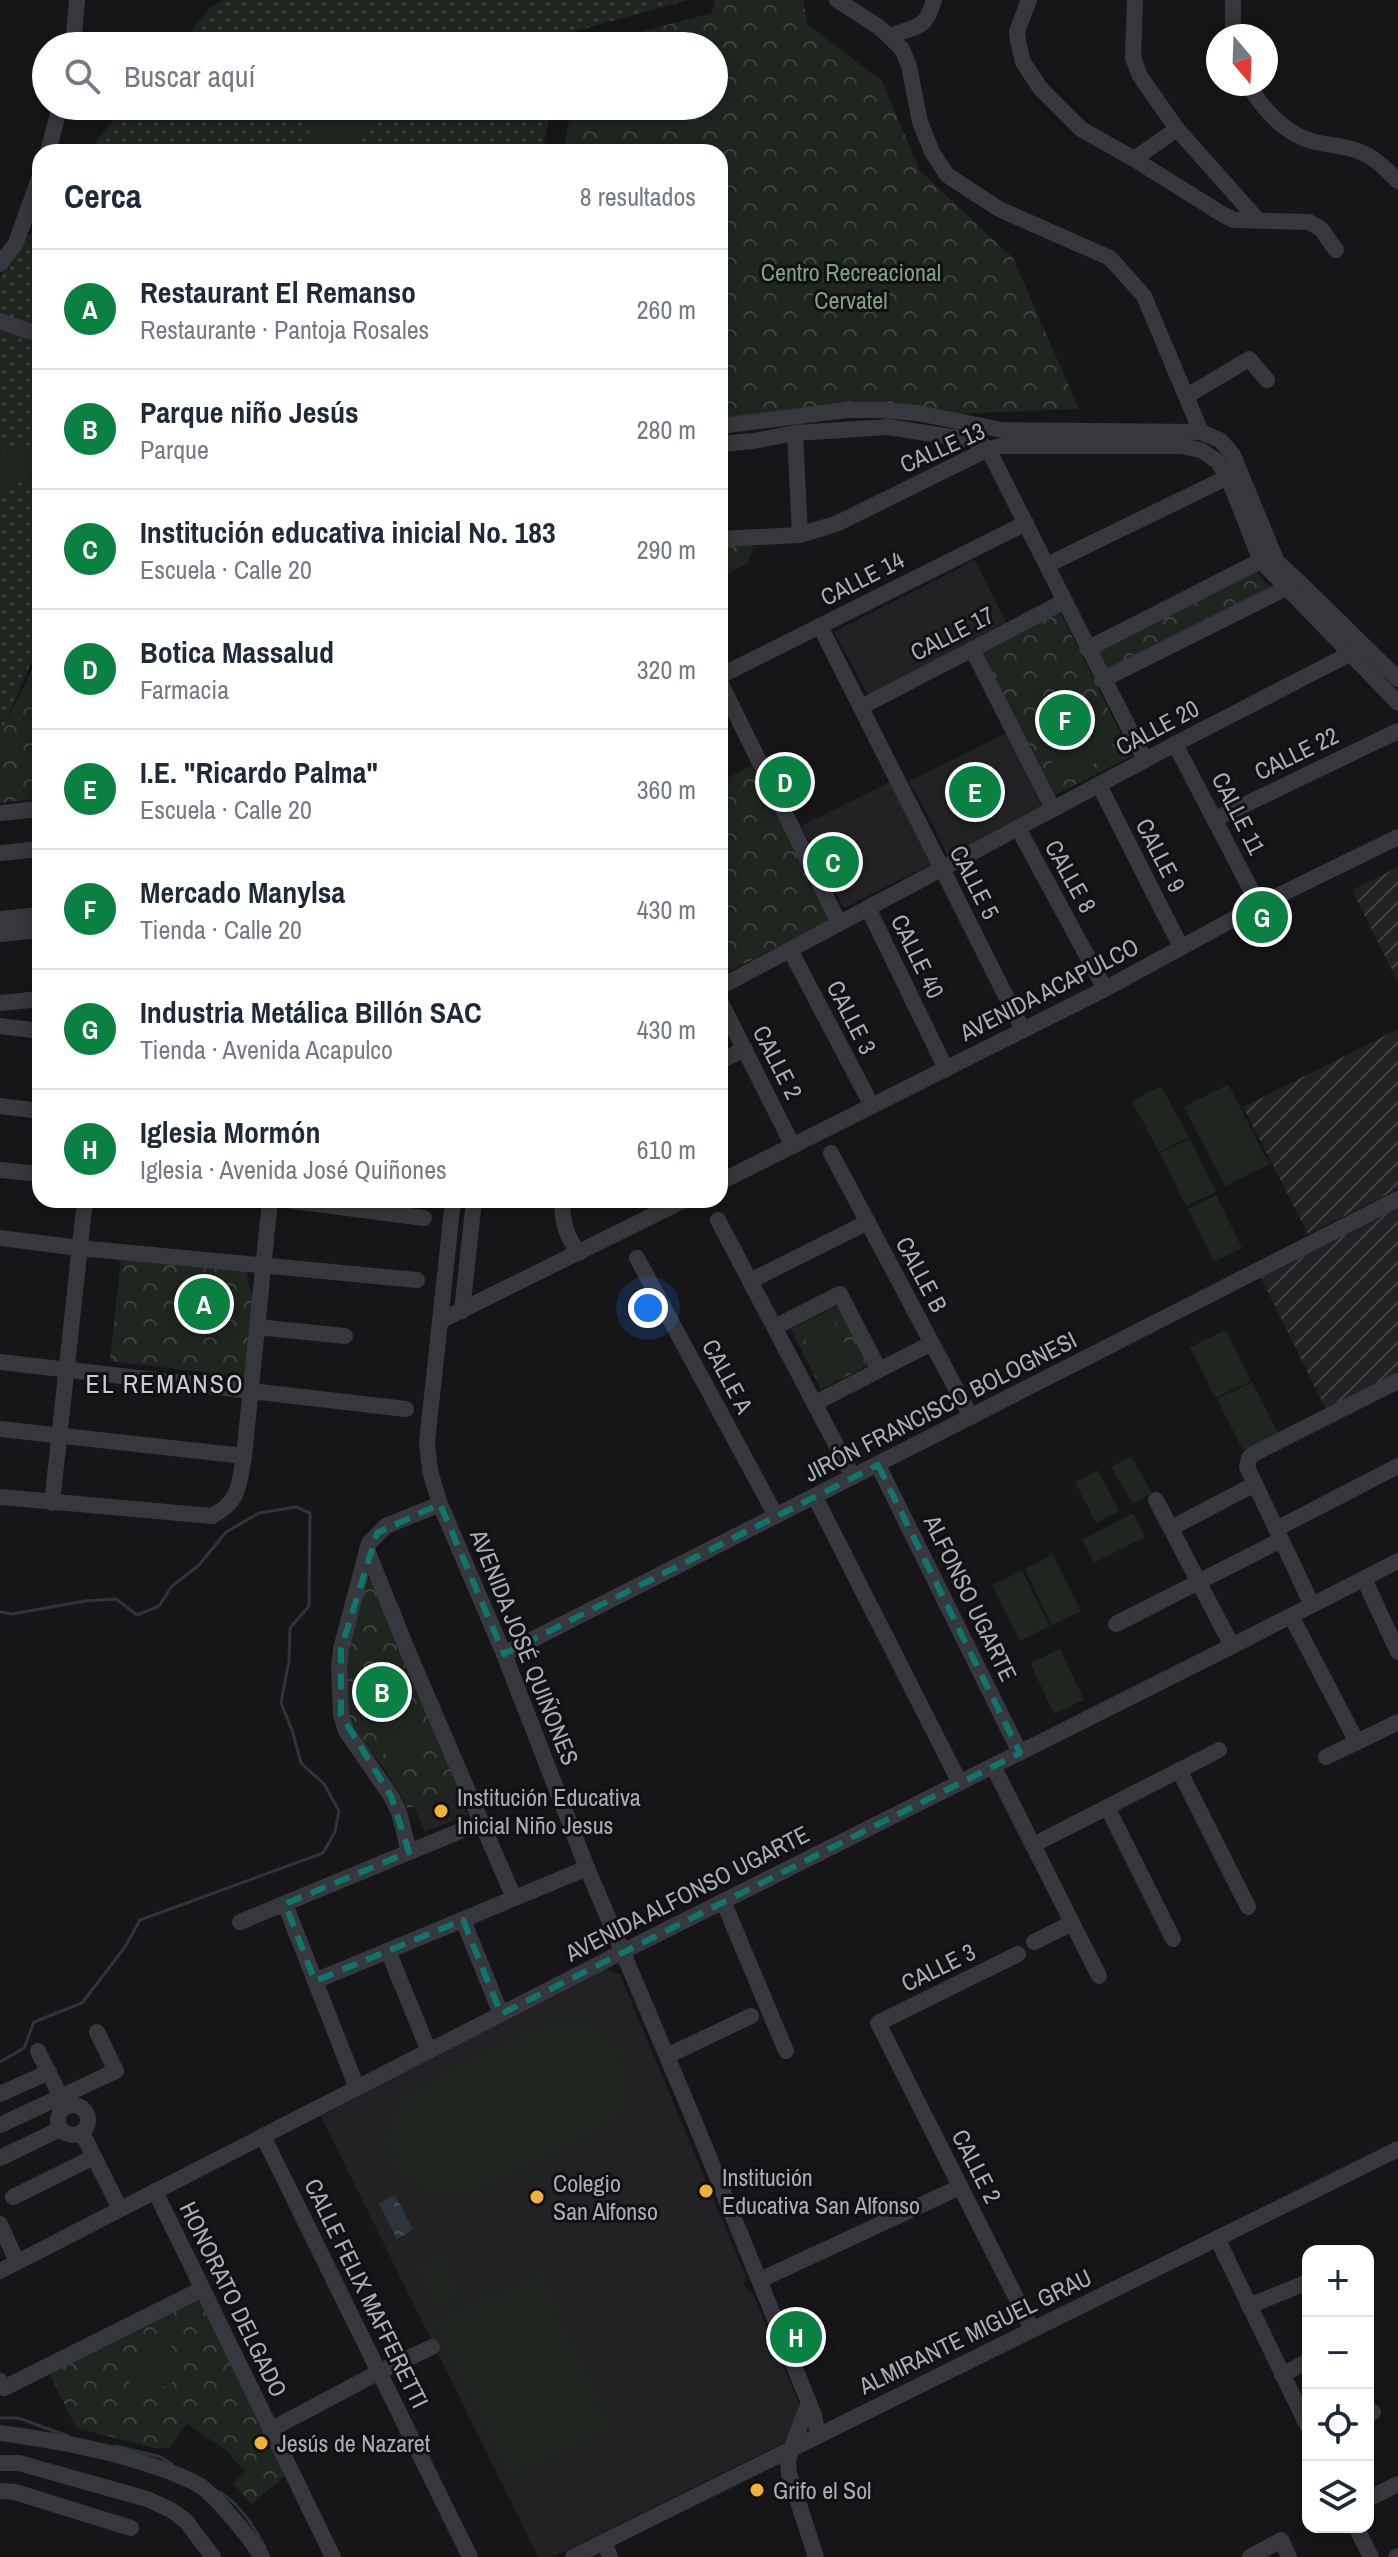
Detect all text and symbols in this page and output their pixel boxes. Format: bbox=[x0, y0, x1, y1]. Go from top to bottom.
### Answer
north arrow bbox=[1206, 24, 1278, 96]
search box bbox=[32, 32, 728, 120]
icon: search bbox=[60, 54, 104, 98]
text: Buscar aquí bbox=[124, 56, 255, 96]
text: Cerca bbox=[64, 173, 142, 219]
text: 8 resultados bbox=[580, 179, 696, 214]
park label: Centro Recreacional Cervatel bbox=[761, 256, 941, 316]
text: Restaurant El Remanso bbox=[140, 272, 416, 312]
text: A bbox=[82, 292, 98, 327]
text: 260 m bbox=[637, 292, 696, 327]
text: Restaurante · Pantoja Rosales bbox=[140, 312, 429, 347]
text: Parque niño Jesús bbox=[140, 392, 359, 432]
text: B bbox=[82, 412, 98, 447]
text: 280 m bbox=[637, 412, 696, 447]
street label: CALLE 13 bbox=[895, 414, 989, 480]
text: Parque bbox=[140, 432, 209, 467]
text: Institución educativa inicial No. 183 bbox=[140, 512, 556, 552]
text: C bbox=[82, 532, 98, 567]
text: 290 m bbox=[637, 532, 696, 567]
street label: CALLE 14 bbox=[815, 543, 909, 613]
text: Escuela · Calle 20 bbox=[140, 552, 312, 587]
street label: CALLE 17 bbox=[905, 598, 999, 668]
text: Botica Massalud bbox=[140, 632, 334, 672]
text: D bbox=[82, 652, 98, 687]
text: 320 m bbox=[637, 652, 696, 687]
text: Farmacia bbox=[140, 672, 229, 707]
pin: F bbox=[1039, 690, 1091, 750]
street label: CALLE 20 bbox=[1110, 692, 1204, 762]
street label: CALLE 22 bbox=[1249, 719, 1343, 787]
text: I.E. "Ricardo Palma" bbox=[140, 752, 378, 792]
pin: D bbox=[759, 752, 811, 812]
pin: E bbox=[949, 762, 1001, 822]
street label: CALLE 11 bbox=[1205, 766, 1273, 860]
text: E bbox=[83, 772, 97, 807]
text: 360 m bbox=[637, 772, 696, 807]
text: Escuela · Calle 20 bbox=[140, 792, 312, 827]
street label: CALLE 9 bbox=[1129, 813, 1193, 897]
pin: C bbox=[807, 832, 859, 892]
street label: CALLE 8 bbox=[1038, 834, 1104, 918]
street label: CALLE 5 bbox=[943, 840, 1007, 924]
text: Mercado Manylsa bbox=[140, 872, 345, 912]
pin: G bbox=[1236, 887, 1288, 947]
text: F bbox=[83, 892, 97, 927]
text: 430 m bbox=[637, 892, 696, 927]
street label: CALLE 40 bbox=[884, 909, 952, 1003]
text: Tienda · Calle 20 bbox=[140, 912, 302, 947]
street label: AVENIDA ACAPULCO bbox=[953, 930, 1144, 1048]
street label: CALLE 3 bbox=[820, 975, 884, 1059]
text: Industria Metálica Billón SAC bbox=[140, 992, 482, 1032]
text: G bbox=[82, 1012, 98, 1047]
text: 430 m bbox=[637, 1012, 696, 1047]
street label: CALLE 2 bbox=[746, 1020, 810, 1104]
text: Tienda · Avenida Acapulco bbox=[140, 1032, 393, 1067]
text: Iglesia Mormón bbox=[140, 1112, 320, 1152]
text: H bbox=[82, 1132, 98, 1167]
text: 610 m bbox=[637, 1132, 696, 1167]
text: Iglesia · Avenida José Quiñones bbox=[140, 1152, 447, 1187]
street label: CALLE B bbox=[889, 1231, 955, 1317]
pin: A bbox=[178, 1274, 230, 1334]
your location bbox=[628, 1288, 668, 1328]
street label: JIRÓN FRANCISCO BOLOGNESI bbox=[798, 1323, 1082, 1489]
street label: CALLE A bbox=[695, 1333, 761, 1420]
district label: EL REMANSO bbox=[85, 1366, 245, 1401]
street label: ALFONSO UGARTE bbox=[916, 1509, 1025, 1686]
street label: AVENIDA JOSÉ QUIÑONES bbox=[463, 1524, 587, 1769]
pin: B bbox=[356, 1662, 408, 1722]
place label: Institución Educativa Inicial Niño Jesus bbox=[457, 1781, 641, 1841]
marker: Institución Educativa Inicial Niño Jesus bbox=[432, 1802, 450, 1820]
street label: AVENIDA ALFONSO UGARTE bbox=[559, 1818, 814, 1969]
street label: CALLE 3 bbox=[896, 1935, 980, 1999]
street label: CALLE 2 bbox=[945, 2124, 1009, 2208]
place label: Institución Educativa San Alfonso bbox=[722, 2161, 920, 2221]
place label: Colegio San Alfonso bbox=[553, 2167, 658, 2227]
street label: CALLE FELIX MAFFERETTI bbox=[297, 2173, 437, 2413]
marker: Institución Educativa San Alfonso bbox=[697, 2182, 715, 2200]
marker: Colegio San Alfonso bbox=[528, 2188, 546, 2206]
street label: HONORATO DELGADO bbox=[173, 2196, 295, 2402]
map controls bbox=[1302, 2245, 1374, 2533]
button: + bbox=[1302, 2245, 1374, 2317]
street label: ALMIRANTE MIGUEL GRAU bbox=[852, 2261, 1097, 2402]
pin: H bbox=[770, 2307, 822, 2367]
button: − bbox=[1302, 2317, 1374, 2389]
button: locate bbox=[1302, 2389, 1374, 2461]
place label: Jesús de Nazaret bbox=[277, 2427, 431, 2459]
marker: Jesús de Nazaret bbox=[252, 2434, 270, 2452]
button: layers bbox=[1302, 2461, 1374, 2533]
place label: Grifo el Sol bbox=[773, 2474, 871, 2506]
marker: Grifo el Sol bbox=[748, 2481, 766, 2499]

